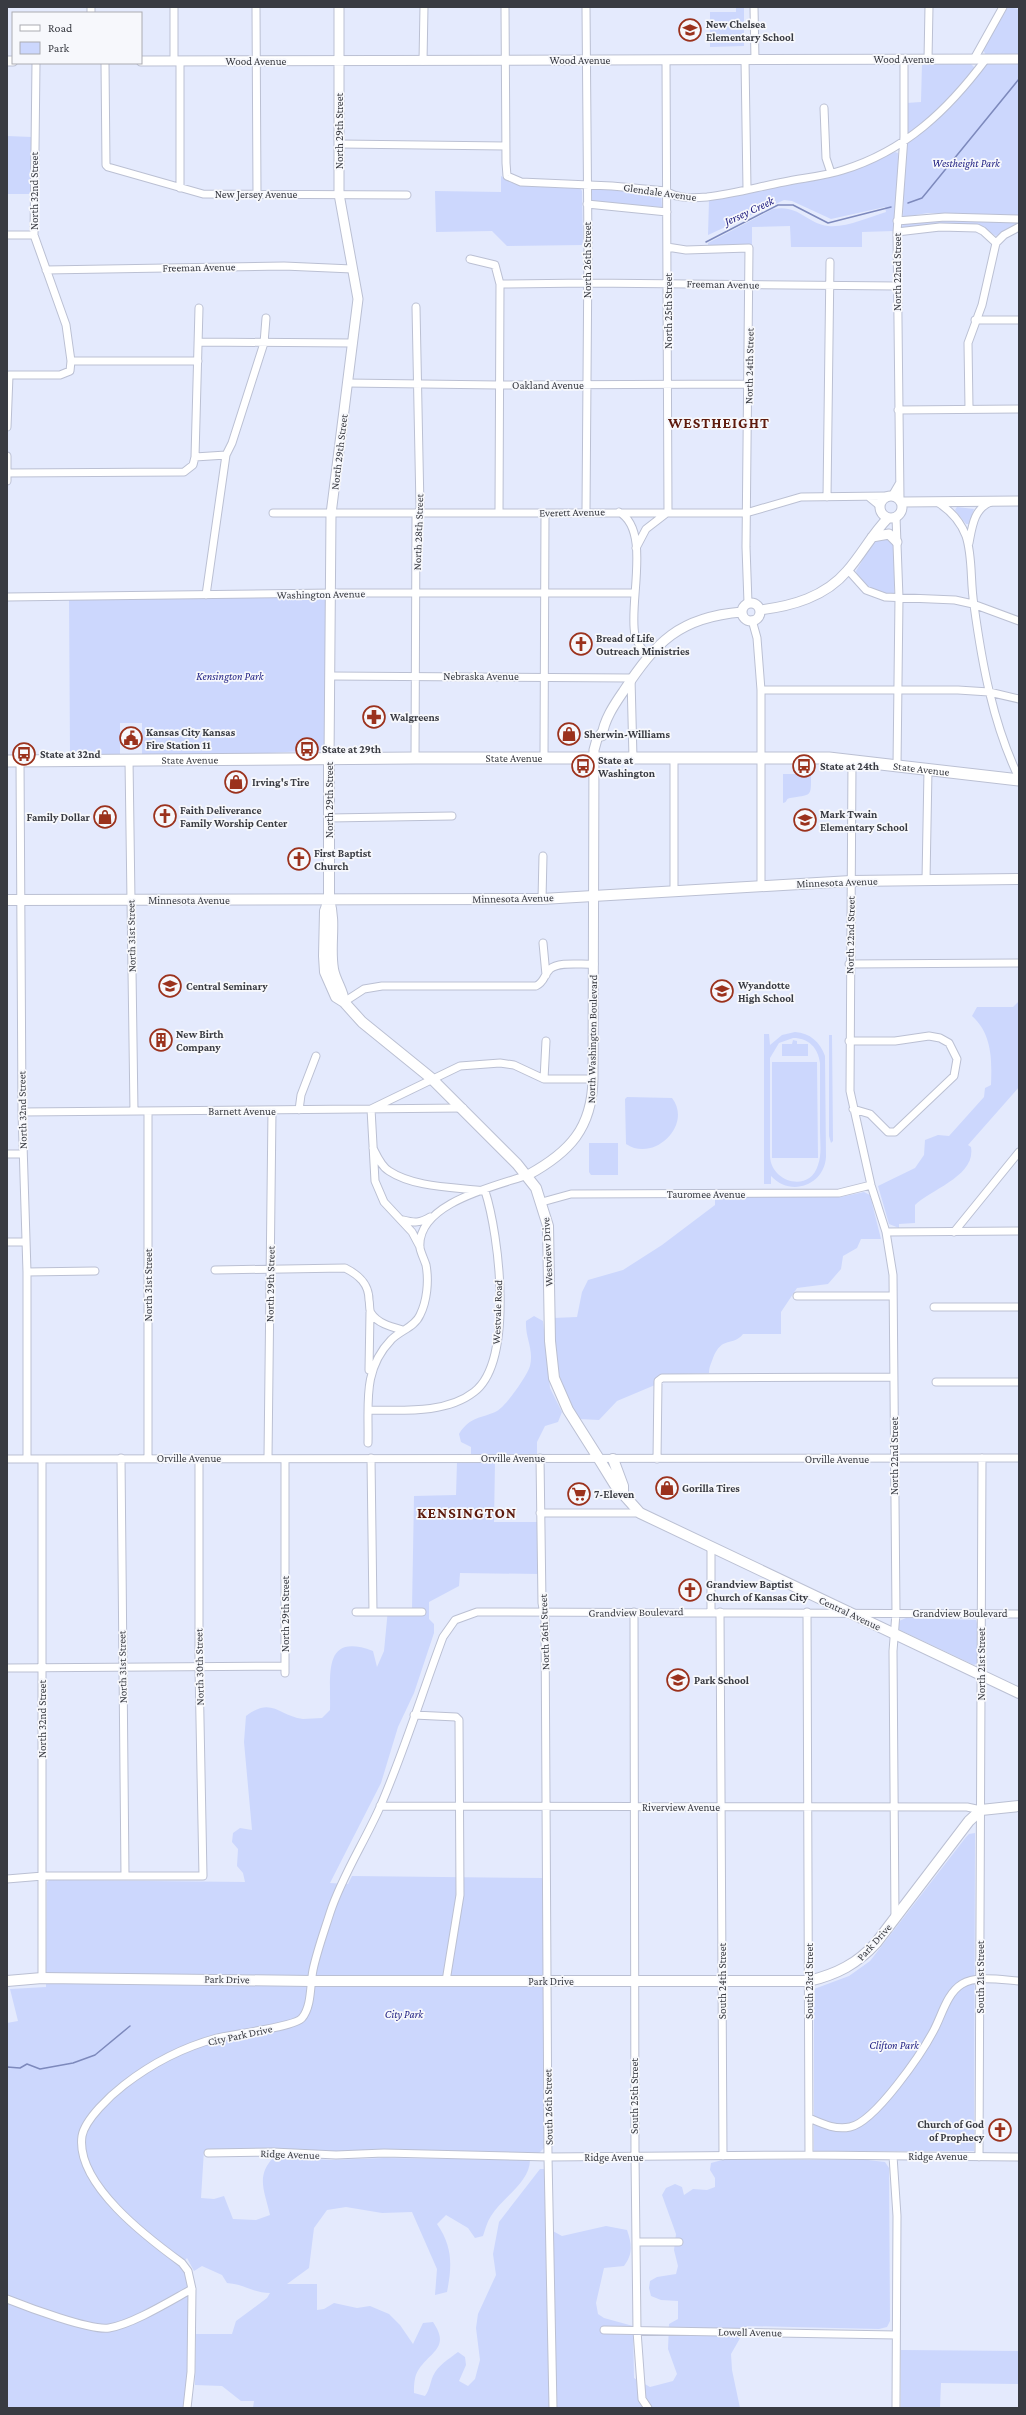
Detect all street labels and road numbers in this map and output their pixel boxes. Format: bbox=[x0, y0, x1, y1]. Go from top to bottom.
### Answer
street label: Wood Avenue bbox=[874, 53, 935, 65]
street label: Wood Avenue bbox=[550, 54, 611, 66]
street label: Wood Avenue bbox=[226, 55, 287, 67]
street label: North 29th Street bbox=[333, 92, 345, 169]
street label: North 32nd Street bbox=[28, 152, 40, 230]
street label: Glendale Avenue bbox=[623, 181, 697, 203]
street label: New Jersey Avenue bbox=[215, 188, 298, 201]
street label: North 26th Street bbox=[581, 221, 593, 298]
street label: North 22nd Street bbox=[891, 233, 903, 311]
street label: Freeman Avenue bbox=[162, 260, 236, 274]
street label: North 25th Street bbox=[662, 273, 674, 349]
street label: Freeman Avenue bbox=[686, 277, 760, 291]
street label: North 24th Street bbox=[742, 327, 756, 404]
street label: Oakland Avenue bbox=[512, 379, 584, 391]
street label: North 29th Street bbox=[328, 413, 350, 491]
street label: North 28th Street bbox=[411, 493, 425, 571]
street label: Everett Avenue bbox=[539, 505, 605, 519]
street label: Washington Avenue bbox=[277, 587, 365, 602]
street label: Nebraska Avenue bbox=[443, 670, 519, 682]
street label: State Avenue bbox=[486, 752, 543, 764]
street label: State Avenue bbox=[162, 753, 219, 766]
street label: State Avenue bbox=[892, 759, 950, 778]
street label: North 29th Street bbox=[323, 761, 335, 838]
street label: Minnesota Avenue bbox=[796, 875, 878, 889]
street label: Minnesota Avenue bbox=[472, 891, 554, 905]
street label: Minnesota Avenue bbox=[148, 894, 230, 906]
street label: North 22nd Street bbox=[843, 895, 857, 974]
street label: North 31st Street bbox=[124, 899, 138, 973]
street label: North Washington Boulevard bbox=[585, 974, 600, 1103]
street label: North 32nd Street bbox=[15, 1071, 29, 1149]
street label: Barnett Avenue bbox=[208, 1105, 276, 1117]
street label: Tauromee Avenue bbox=[667, 1188, 745, 1200]
street label: Westview Drive bbox=[539, 1217, 555, 1287]
street label: North 29th Street bbox=[263, 1245, 277, 1322]
street label: North 31st Street bbox=[142, 1248, 154, 1321]
street label: Westvale Road bbox=[490, 1279, 504, 1344]
street label: North 22nd Street bbox=[888, 1417, 900, 1495]
street label: Orville Avenue bbox=[157, 1452, 221, 1464]
street label: Orville Avenue bbox=[481, 1452, 545, 1464]
street label: Orville Avenue bbox=[805, 1453, 869, 1465]
street label: North 29th Street bbox=[279, 1575, 291, 1652]
street label: North 26th Street bbox=[537, 1593, 551, 1670]
street label: Central Avenue bbox=[817, 1593, 883, 1633]
street label: Grandview Boulevard bbox=[588, 1605, 684, 1619]
street label: Grandview Boulevard bbox=[913, 1607, 1008, 1619]
street label: North 21st Street bbox=[975, 1627, 987, 1700]
street label: North 30th Street bbox=[192, 1628, 206, 1706]
street label: North 31st Street bbox=[115, 1630, 129, 1704]
street label: North 32nd Street bbox=[36, 1680, 48, 1758]
street label: Riverview Avenue bbox=[642, 1801, 720, 1813]
street label: Park Drive bbox=[854, 1921, 894, 1963]
street label: South 21st Street bbox=[974, 1940, 986, 2013]
street label: South 24th Street bbox=[716, 1942, 728, 2019]
street label: South 23rd Street bbox=[803, 1943, 815, 2019]
street label: Park Drive bbox=[204, 1973, 250, 1985]
street label: Park Drive bbox=[528, 1975, 574, 1987]
street label: City Park Drive bbox=[207, 2022, 274, 2049]
street label: South 25th Street bbox=[628, 2058, 640, 2134]
street label: South 26th Street bbox=[541, 2068, 555, 2145]
street label: Ridge Avenue bbox=[260, 2147, 320, 2162]
street label: Ridge Avenue bbox=[908, 2150, 968, 2163]
street label: Ridge Avenue bbox=[584, 2151, 644, 2164]
street label: Lowell Avenue bbox=[718, 2325, 782, 2339]

